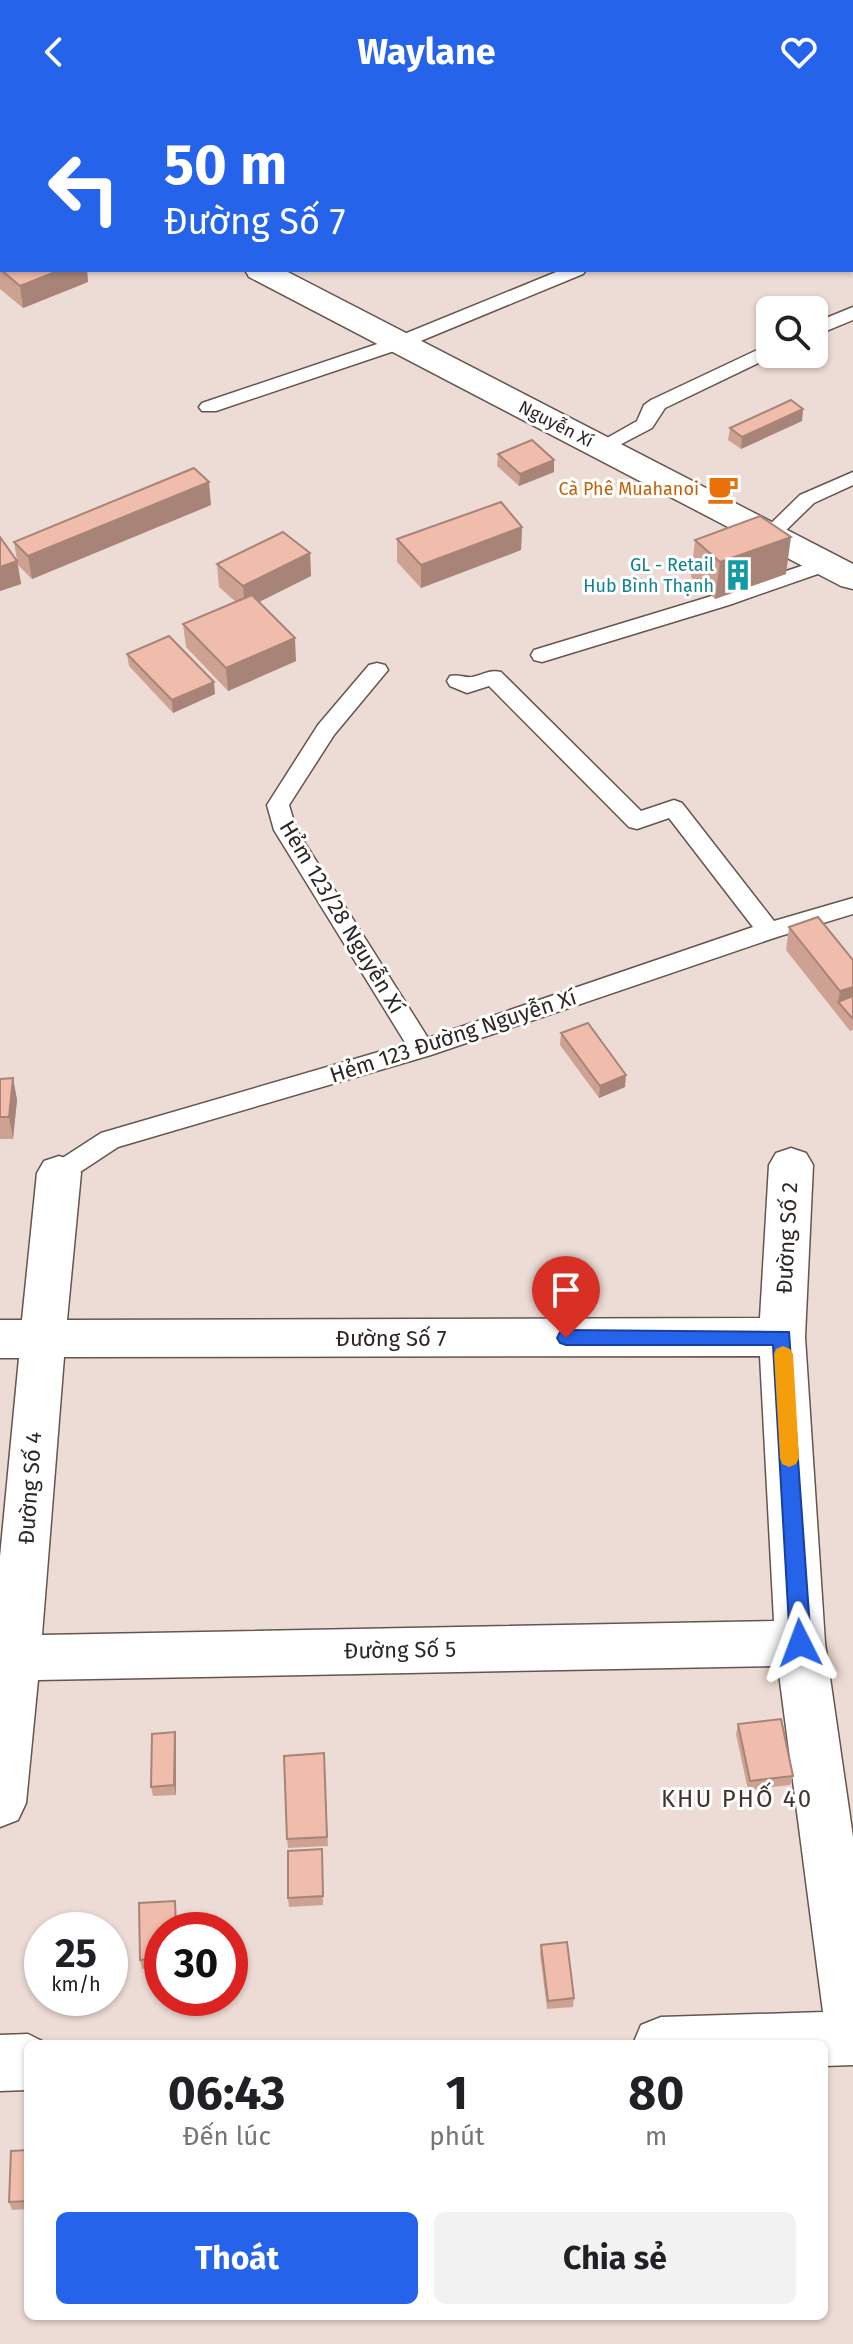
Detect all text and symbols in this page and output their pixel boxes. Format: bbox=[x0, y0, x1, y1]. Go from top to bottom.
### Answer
icon: back bbox=[32, 30, 76, 74]
text: Waylane bbox=[357, 30, 496, 74]
icon: heart bbox=[777, 30, 821, 74]
text: 50 m bbox=[164, 132, 287, 199]
icon: left bbox=[32, 136, 136, 240]
text: Đường Số 7 bbox=[164, 200, 345, 244]
map controls bbox=[756, 296, 828, 368]
button: search bbox=[756, 296, 828, 368]
street label: Nguyễn Xí bbox=[515, 395, 597, 452]
cafe icon: Cà Phê Muahanoi bbox=[706, 472, 740, 506]
place label: Cà Phê Muahanoi bbox=[559, 478, 699, 500]
place label: GL - Retail Hub Bình Thạnh bbox=[583, 554, 714, 597]
building icon: GL - Retail Hub Bình Thạnh bbox=[721, 558, 755, 592]
street label: Hẻm 123/28 Nguyễn Xí bbox=[274, 816, 410, 1018]
street label: Hẻm 123 Đường Nguyễn Xí bbox=[326, 983, 580, 1089]
street label: Đường Số 2 bbox=[771, 1181, 803, 1295]
pin bbox=[532, 1256, 600, 1338]
icon: arrive bbox=[544, 1268, 588, 1312]
street label: Đường Số 7 bbox=[336, 1325, 447, 1352]
street label: Đường Số 4 bbox=[13, 1430, 47, 1545]
position arrow bbox=[758, 1601, 842, 1685]
street label: Đường Số 5 bbox=[344, 1636, 456, 1664]
district label: KHU PHỐ 40 bbox=[661, 1781, 813, 1813]
speed limit sign: 30 bbox=[144, 1912, 248, 2016]
text: 25 bbox=[55, 1930, 97, 1978]
text: km/h bbox=[51, 1972, 101, 1996]
text: 06:43 bbox=[168, 2064, 286, 2122]
text: 1 bbox=[446, 2064, 468, 2122]
text: 80 bbox=[628, 2064, 684, 2122]
text: Đến lúc bbox=[182, 2121, 271, 2152]
text: phút bbox=[429, 2121, 484, 2152]
text: m bbox=[645, 2121, 667, 2152]
button: Thoát bbox=[56, 2212, 418, 2304]
button: Chia sẻ bbox=[434, 2212, 796, 2304]

